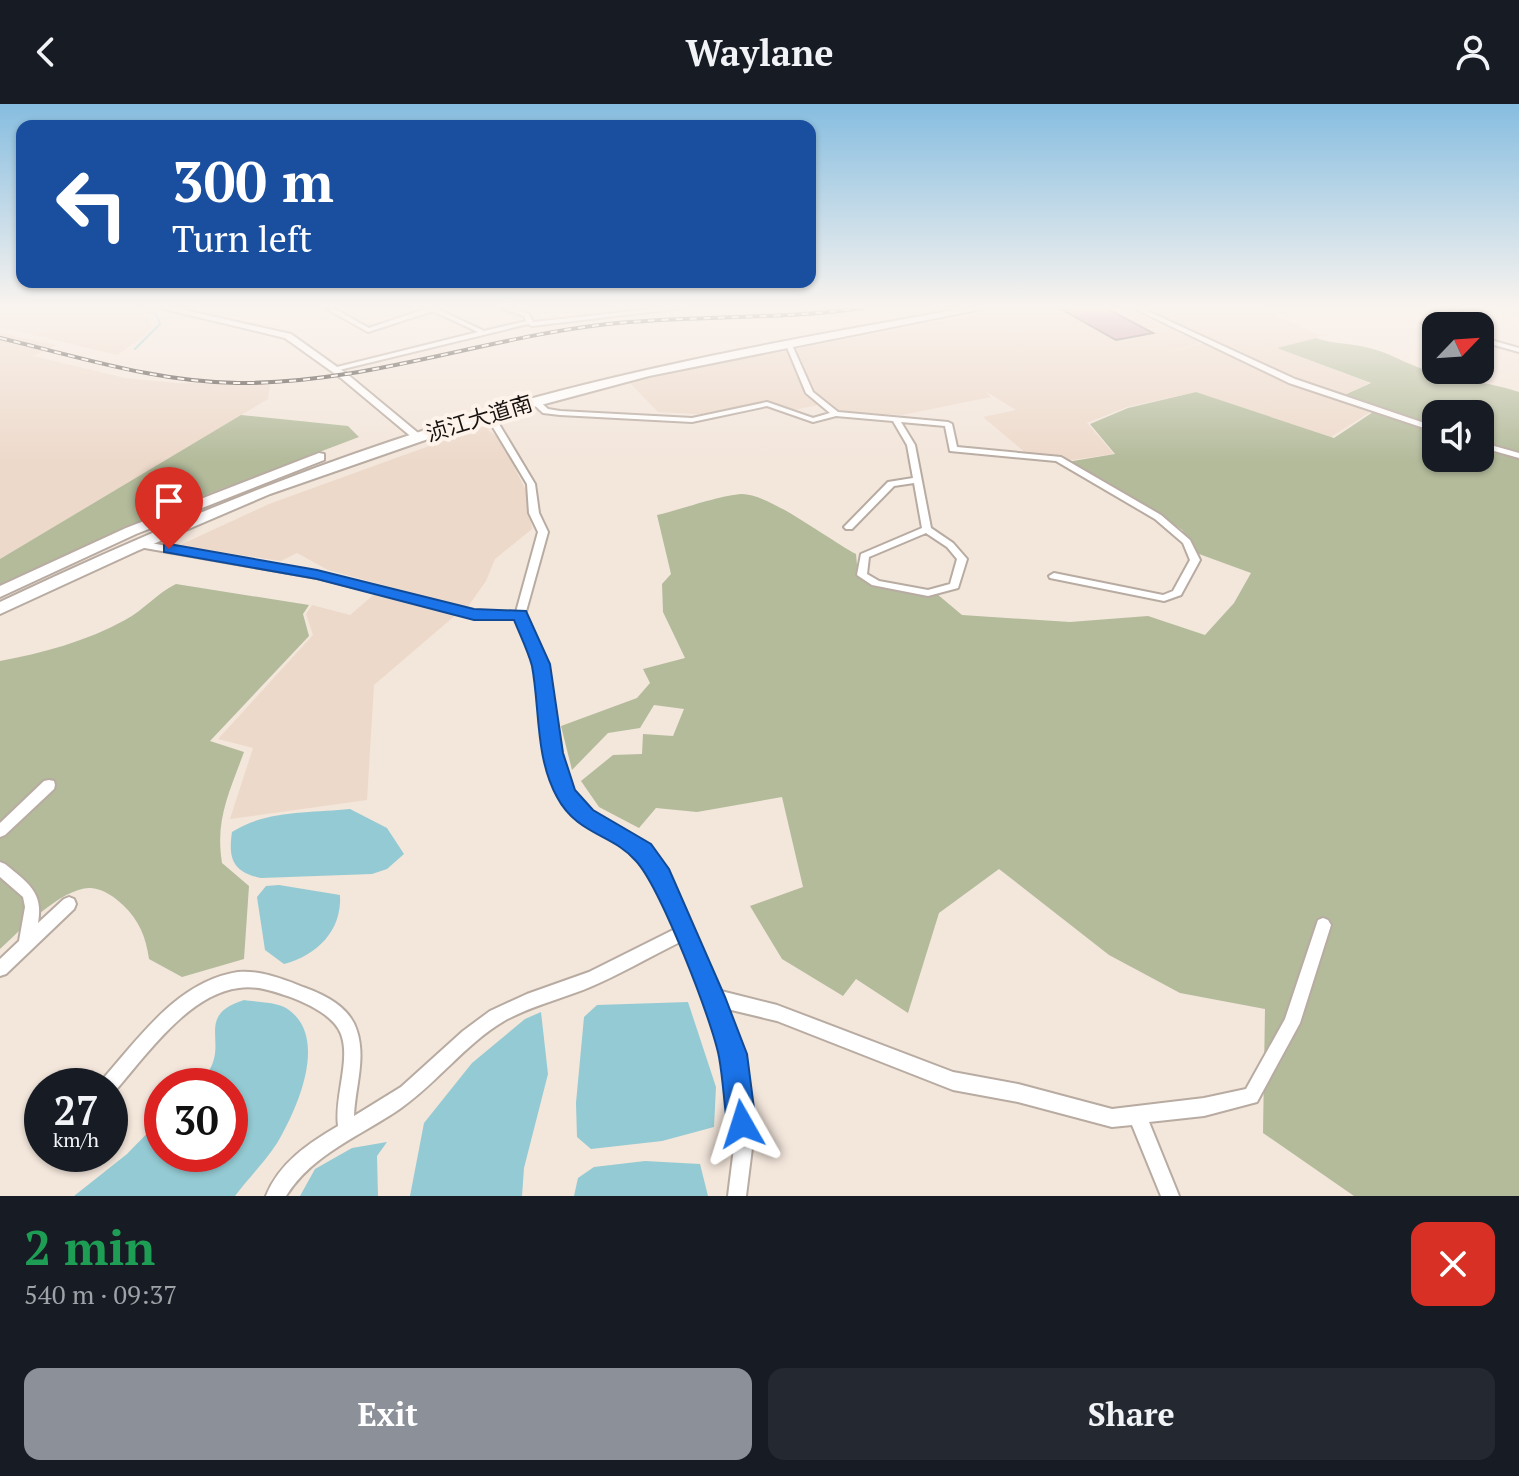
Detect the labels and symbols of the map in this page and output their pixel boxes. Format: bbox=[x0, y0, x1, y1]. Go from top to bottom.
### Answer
north arrow bbox=[1422, 312, 1494, 384]
street label: 浈江大道南 bbox=[422, 388, 536, 447]
pin bbox=[135, 467, 203, 549]
speed limit sign: 30 bbox=[144, 1068, 248, 1172]
position arrow bbox=[700, 1082, 784, 1166]

